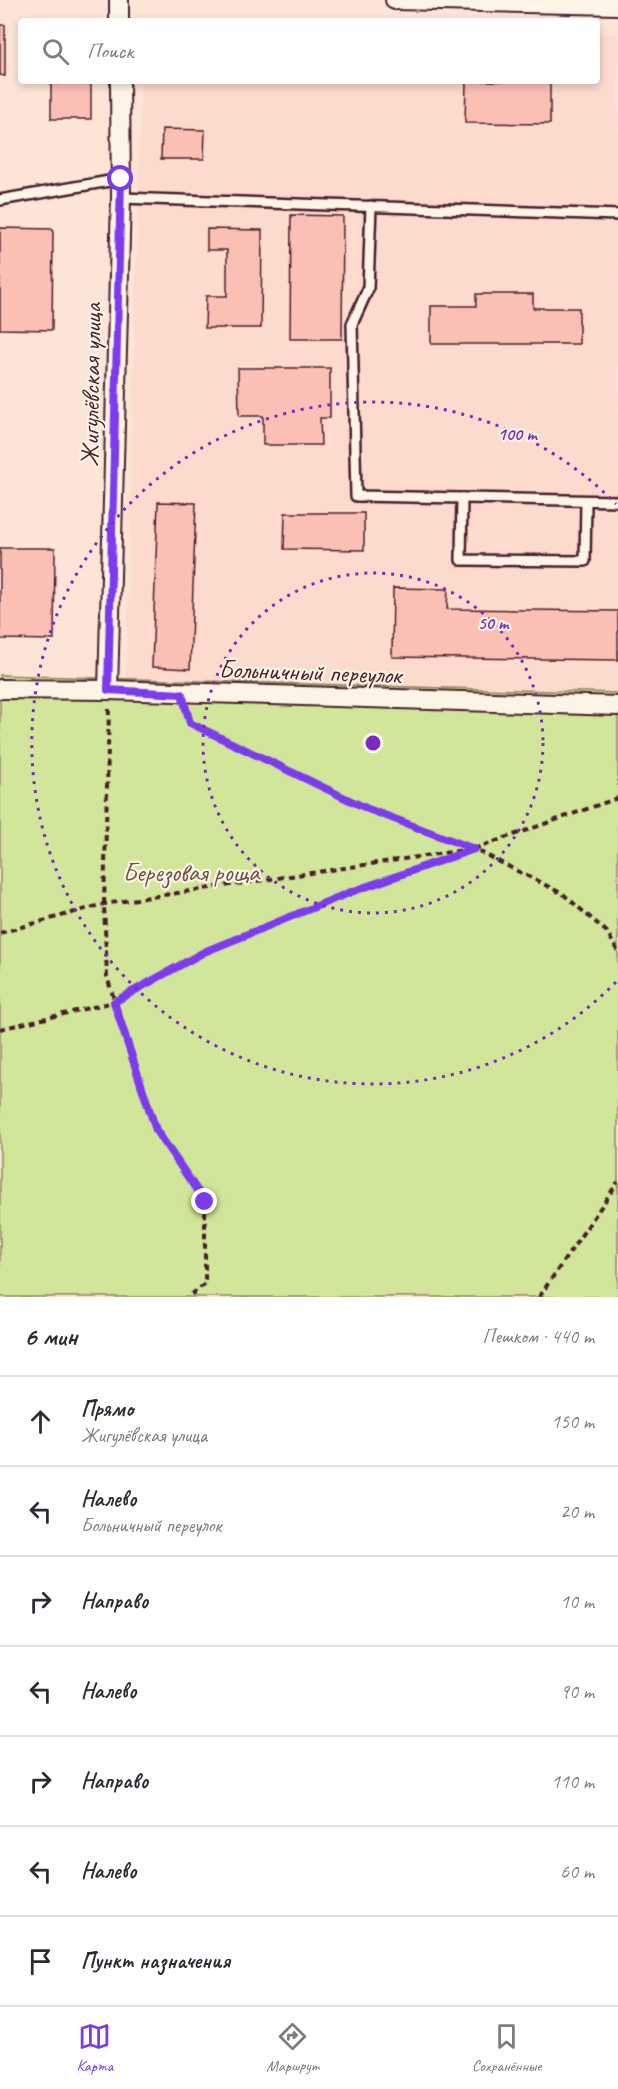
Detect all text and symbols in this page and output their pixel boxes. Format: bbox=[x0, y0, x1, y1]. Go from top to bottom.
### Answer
search box bbox=[18, 18, 600, 84]
icon: search bbox=[39, 35, 72, 68]
text: Поиск bbox=[87, 37, 133, 65]
route start bbox=[107, 165, 133, 191]
street label: Жигулёвская улица bbox=[73, 301, 109, 467]
text: 100 m bbox=[498, 423, 538, 445]
text: 50 m bbox=[478, 612, 510, 634]
street label: Больничный переулок bbox=[218, 652, 404, 692]
centre of rings bbox=[363, 733, 383, 753]
park label: Березовая роща bbox=[123, 856, 261, 889]
route end bbox=[191, 1188, 217, 1214]
text: 6 мин bbox=[24, 1320, 77, 1353]
text: Пешком · 440 m bbox=[482, 1324, 594, 1349]
text: Прямо bbox=[81, 1395, 133, 1423]
icon: ahead bbox=[24, 1405, 57, 1438]
text: 150 m bbox=[551, 1409, 594, 1434]
text: Жигулёвская улица bbox=[81, 1423, 207, 1448]
text: Налево bbox=[81, 1485, 137, 1513]
icon: left bbox=[24, 1495, 57, 1528]
text: 20 m bbox=[560, 1499, 594, 1524]
text: Больничный переулок bbox=[81, 1513, 221, 1538]
icon: right bbox=[24, 1585, 57, 1618]
text: Направо bbox=[81, 1587, 148, 1615]
text: 10 m bbox=[560, 1589, 594, 1614]
icon: left bbox=[24, 1675, 57, 1708]
text: Налево bbox=[81, 1677, 137, 1705]
text: 90 m bbox=[560, 1679, 594, 1704]
icon: right bbox=[24, 1765, 57, 1798]
text: Направо bbox=[81, 1767, 148, 1795]
text: 110 m bbox=[551, 1769, 594, 1794]
icon: left bbox=[24, 1855, 57, 1888]
text: Налево bbox=[81, 1857, 137, 1885]
text: 60 m bbox=[560, 1859, 594, 1884]
icon: arrive bbox=[24, 1945, 57, 1978]
text: Пункт назначения bbox=[81, 1947, 230, 1975]
tab: Карта bbox=[77, 2020, 113, 2076]
tab: Маршрут bbox=[266, 2020, 319, 2076]
tab: Сохранённые bbox=[472, 2020, 541, 2076]

